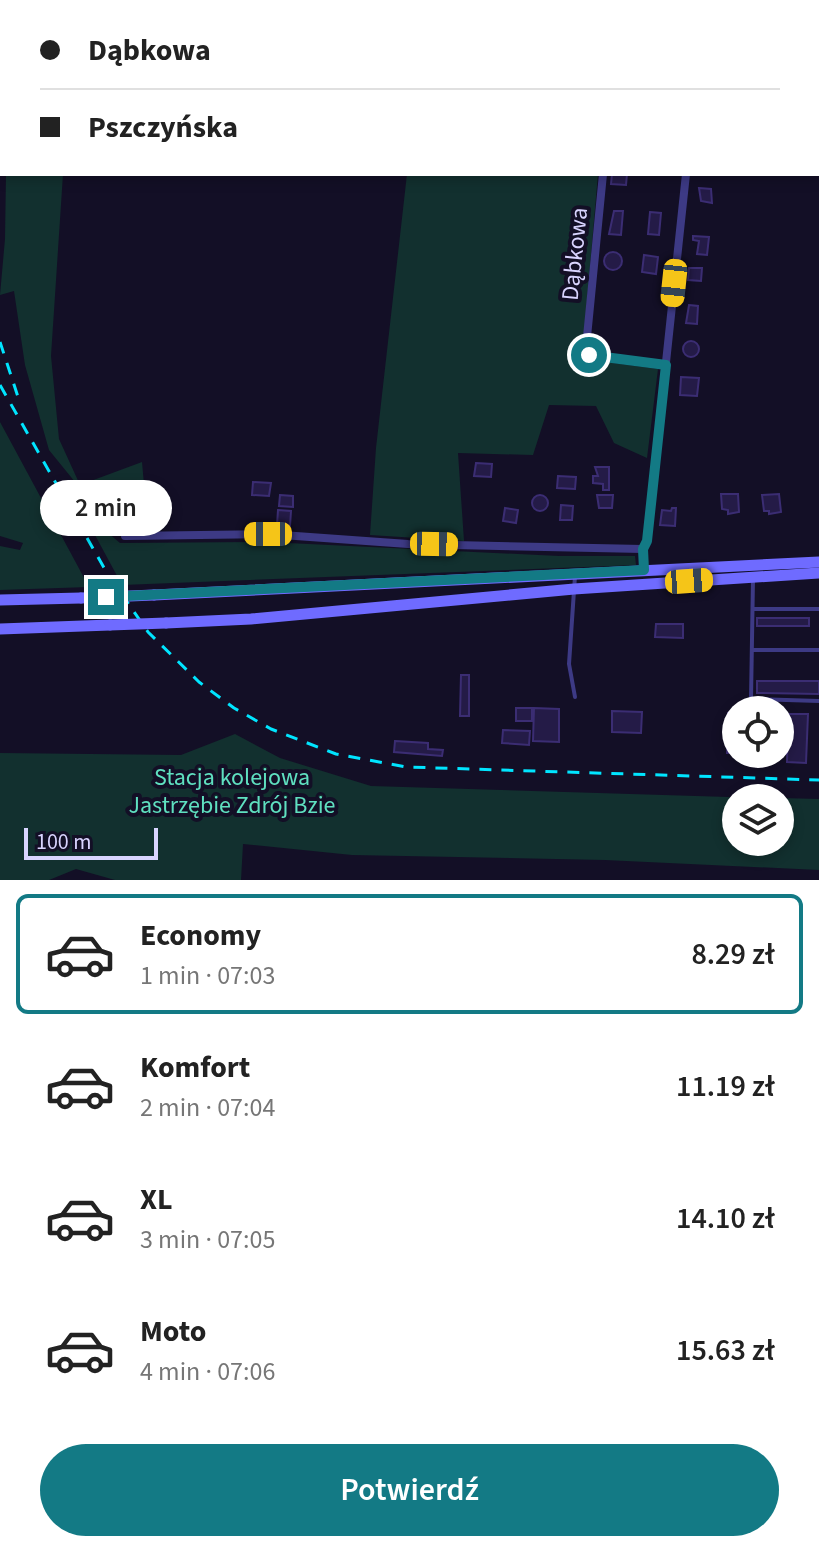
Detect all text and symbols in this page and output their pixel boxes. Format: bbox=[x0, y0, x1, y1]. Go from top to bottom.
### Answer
text: Dąbkowa bbox=[88, 29, 211, 72]
text: Pszczyńska bbox=[88, 106, 238, 149]
street label: Dąbkowa bbox=[553, 206, 597, 302]
car bbox=[660, 258, 688, 308]
route start bbox=[571, 337, 607, 373]
callout: 2 min bbox=[40, 481, 172, 537]
text: 2 min bbox=[75, 489, 137, 526]
car bbox=[244, 522, 292, 546]
car bbox=[410, 532, 458, 556]
car bbox=[664, 567, 714, 595]
route end bbox=[88, 579, 124, 615]
map controls bbox=[722, 696, 794, 856]
button: locate bbox=[722, 696, 794, 768]
park label: Stacja kolejowa Jastrzębie Zdrój Bzie bbox=[129, 760, 335, 823]
button: layers bbox=[722, 784, 794, 856]
scale bar bbox=[24, 824, 158, 860]
text: 100 m bbox=[36, 826, 91, 858]
text: Economy bbox=[140, 914, 261, 957]
icon: car bbox=[44, 918, 116, 990]
text: 8.29 zł bbox=[691, 933, 775, 976]
text: 1 min · 07:03 bbox=[140, 957, 275, 994]
text: Komfort bbox=[140, 1046, 250, 1089]
icon: car bbox=[44, 1050, 116, 1122]
text: 11.19 zł bbox=[676, 1065, 775, 1108]
text: 2 min · 07:04 bbox=[140, 1089, 275, 1126]
text: XL bbox=[140, 1178, 173, 1221]
icon: car bbox=[44, 1182, 116, 1254]
text: 14.10 zł bbox=[676, 1197, 775, 1240]
text: 3 min · 07:05 bbox=[140, 1221, 275, 1258]
text: Moto bbox=[140, 1310, 206, 1353]
icon: car bbox=[44, 1314, 116, 1386]
text: 15.63 zł bbox=[676, 1329, 775, 1372]
text: 4 min · 07:06 bbox=[140, 1353, 275, 1390]
button: Potwierdź bbox=[40, 1444, 779, 1536]

